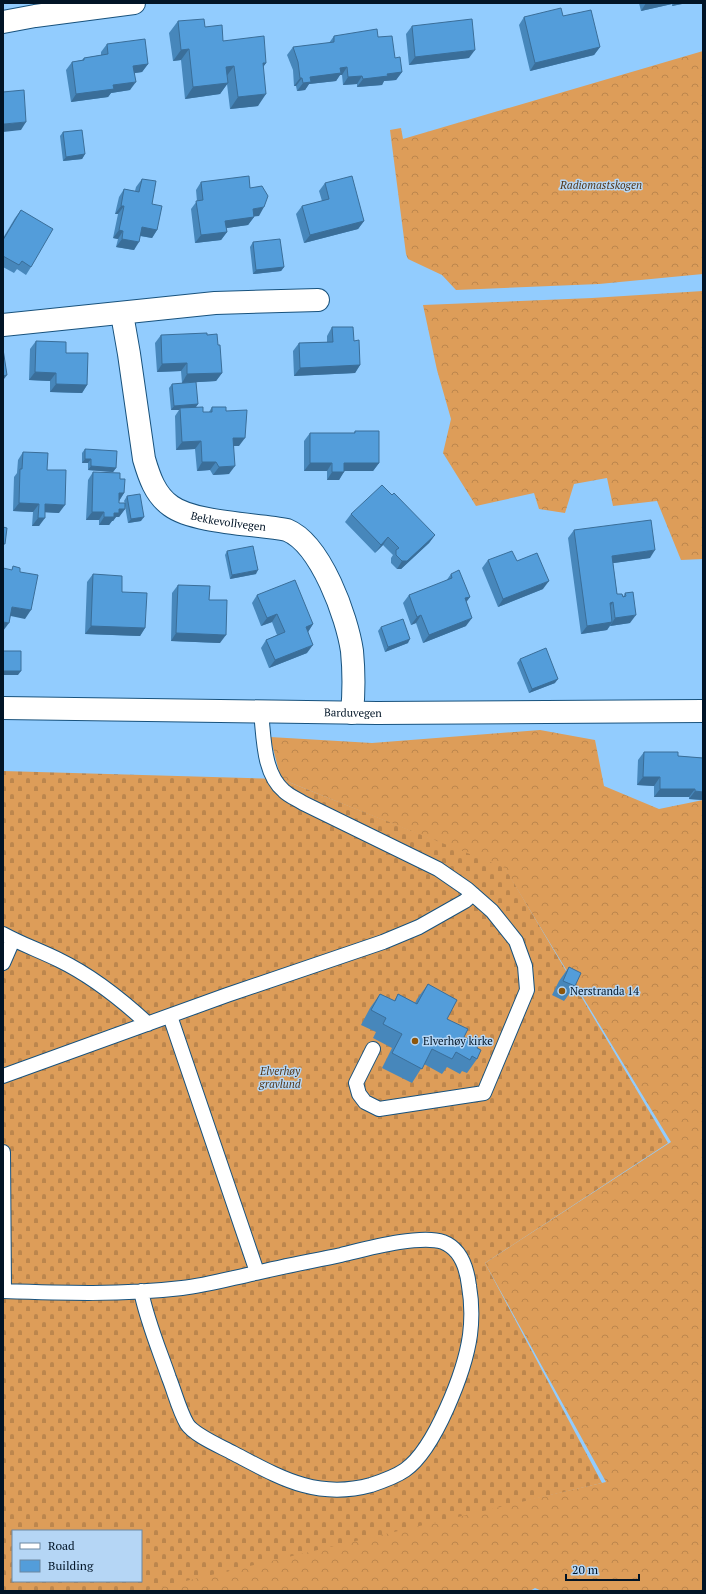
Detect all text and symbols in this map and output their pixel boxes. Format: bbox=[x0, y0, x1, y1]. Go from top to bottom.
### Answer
park label: Radiomastskogen bbox=[559, 178, 642, 192]
street label: Bekkevollvegen bbox=[189, 508, 267, 534]
street label: Barduvegen bbox=[324, 705, 382, 720]
place label: Nerstranda 14 bbox=[570, 984, 639, 998]
marker: Nerstranda 14 bbox=[557, 986, 567, 996]
place label: Elverhøy kirke bbox=[423, 1034, 493, 1048]
marker: Elverhøy kirke bbox=[410, 1036, 420, 1046]
park label: Elverhøy gravlund bbox=[258, 1064, 301, 1091]
legend bbox=[12, 1530, 142, 1582]
text: Road bbox=[48, 1538, 75, 1553]
scale bar bbox=[566, 1556, 639, 1582]
text: Building bbox=[48, 1558, 94, 1573]
text: 20 m bbox=[572, 1562, 599, 1577]

